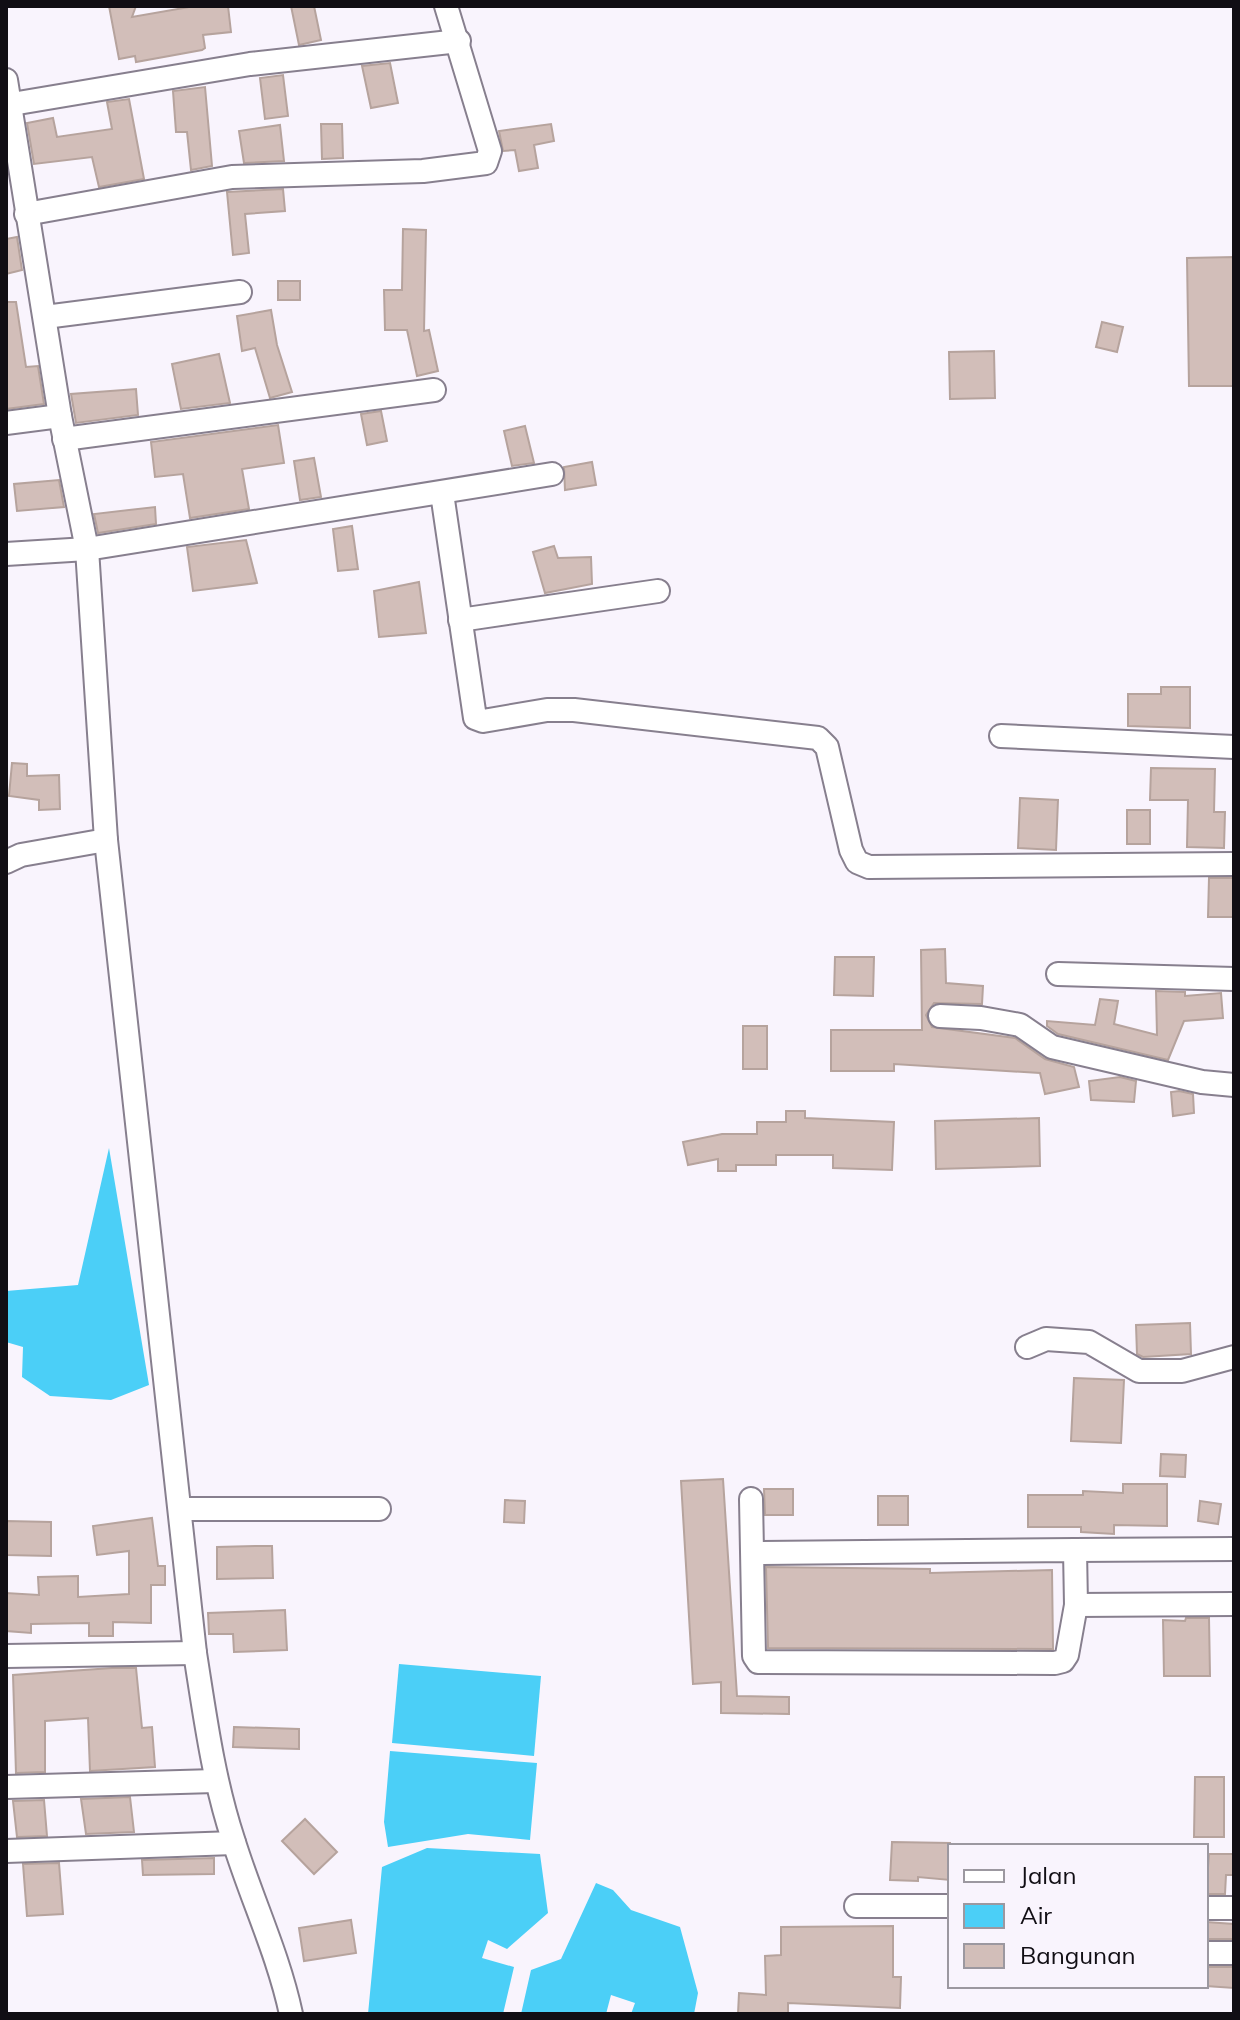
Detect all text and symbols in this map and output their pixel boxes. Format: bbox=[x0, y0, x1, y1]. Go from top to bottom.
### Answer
legend bbox=[948, 1844, 1208, 1988]
text: Jalan bbox=[1020, 1860, 1076, 1890]
text: Air bbox=[1020, 1900, 1052, 1930]
text: Bangunan bbox=[1020, 1940, 1136, 1970]

